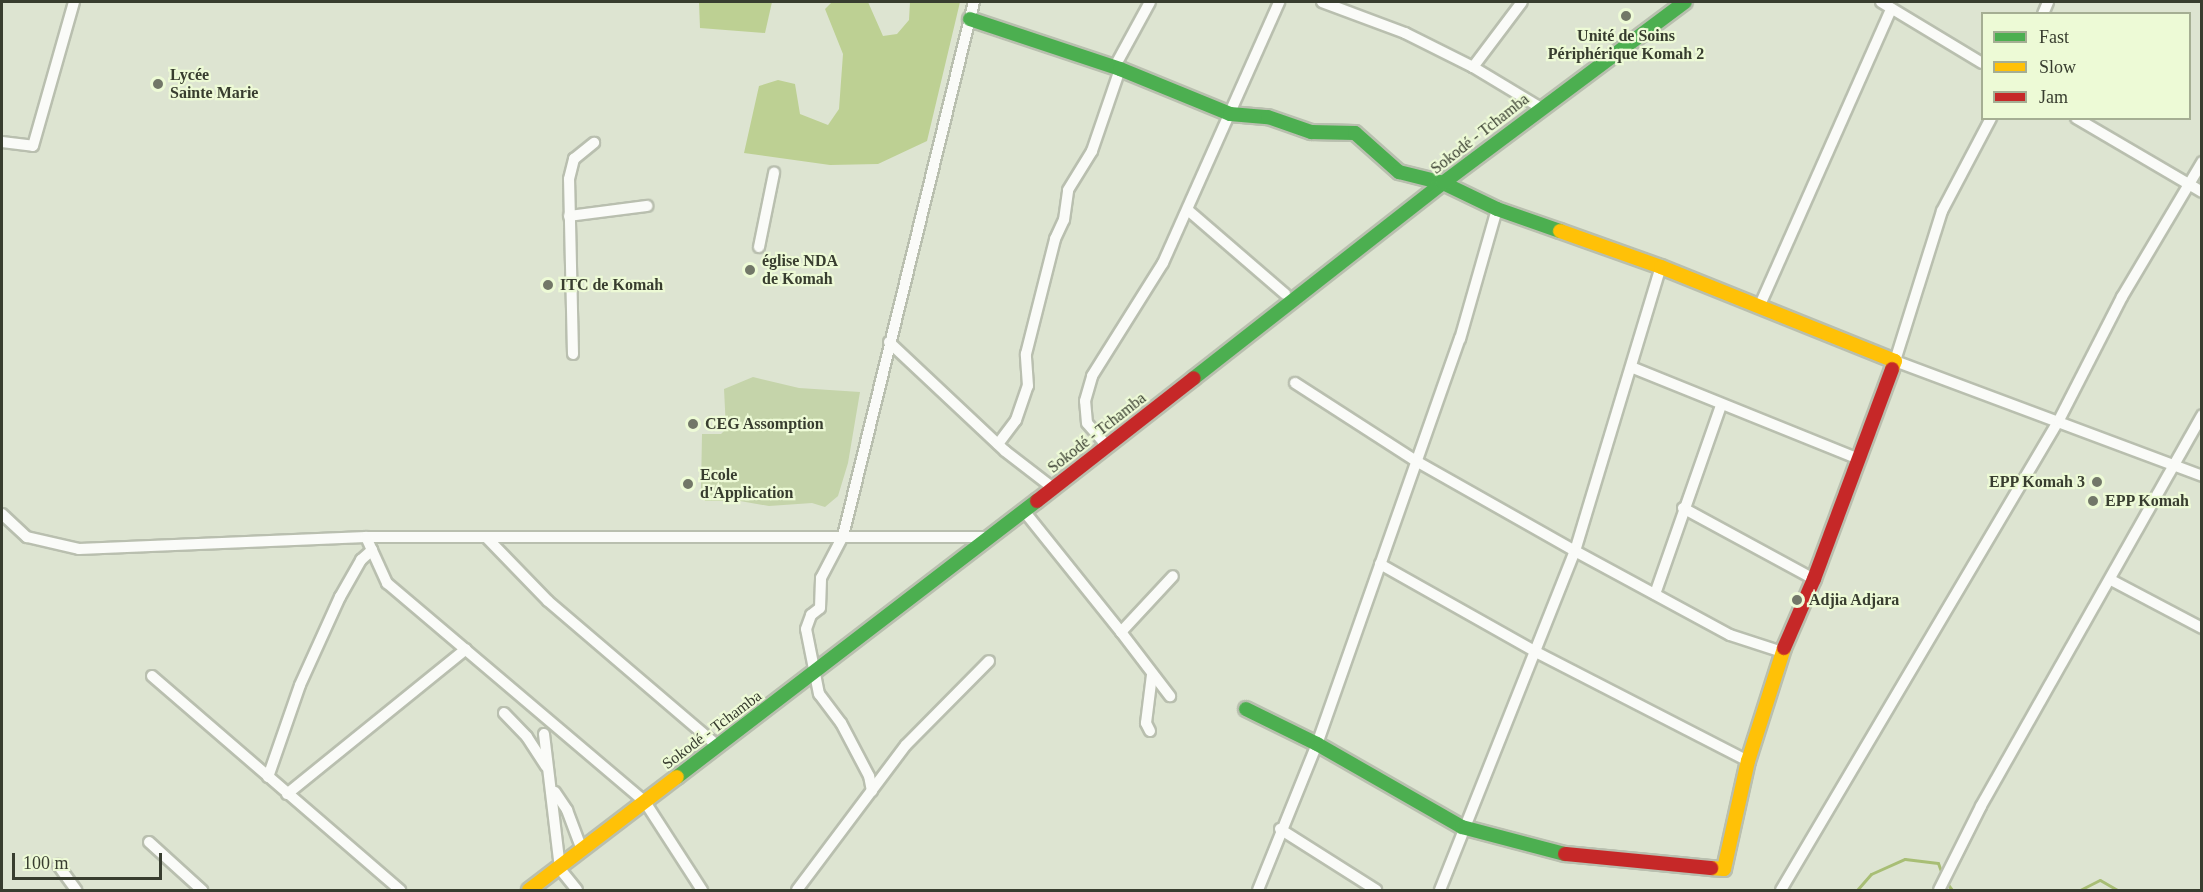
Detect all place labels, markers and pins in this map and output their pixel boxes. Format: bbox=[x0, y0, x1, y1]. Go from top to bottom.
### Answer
marker: Unité de Soins Périphérique Komah 2 bbox=[1617, 7, 1635, 25]
place label: Unité de Soins Périphérique Komah 2 bbox=[1548, 26, 1704, 64]
place label: Lycée Sainte Marie bbox=[170, 65, 258, 103]
marker: Lycée Sainte Marie bbox=[151, 77, 165, 91]
place label: église NDA de Komah bbox=[762, 251, 838, 289]
marker: église NDA de Komah bbox=[743, 263, 757, 277]
place label: ITC de Komah bbox=[560, 275, 663, 295]
marker: ITC de Komah bbox=[541, 278, 555, 292]
place label: CEG Assomption bbox=[705, 414, 825, 434]
marker: CEG Assomption bbox=[686, 417, 700, 431]
place label: Ecole d'Application bbox=[700, 465, 793, 503]
place label: EPP Komah 3 bbox=[1988, 472, 2085, 492]
marker: EPP Komah 3 bbox=[2090, 475, 2104, 489]
marker: Ecole d'Application bbox=[681, 477, 695, 491]
place label: EPP Komah bbox=[2105, 491, 2190, 511]
marker: EPP Komah bbox=[2086, 494, 2100, 508]
place label: Adjia Adjara bbox=[1809, 590, 1900, 610]
marker: Adjia Adjara bbox=[1790, 593, 1804, 607]

